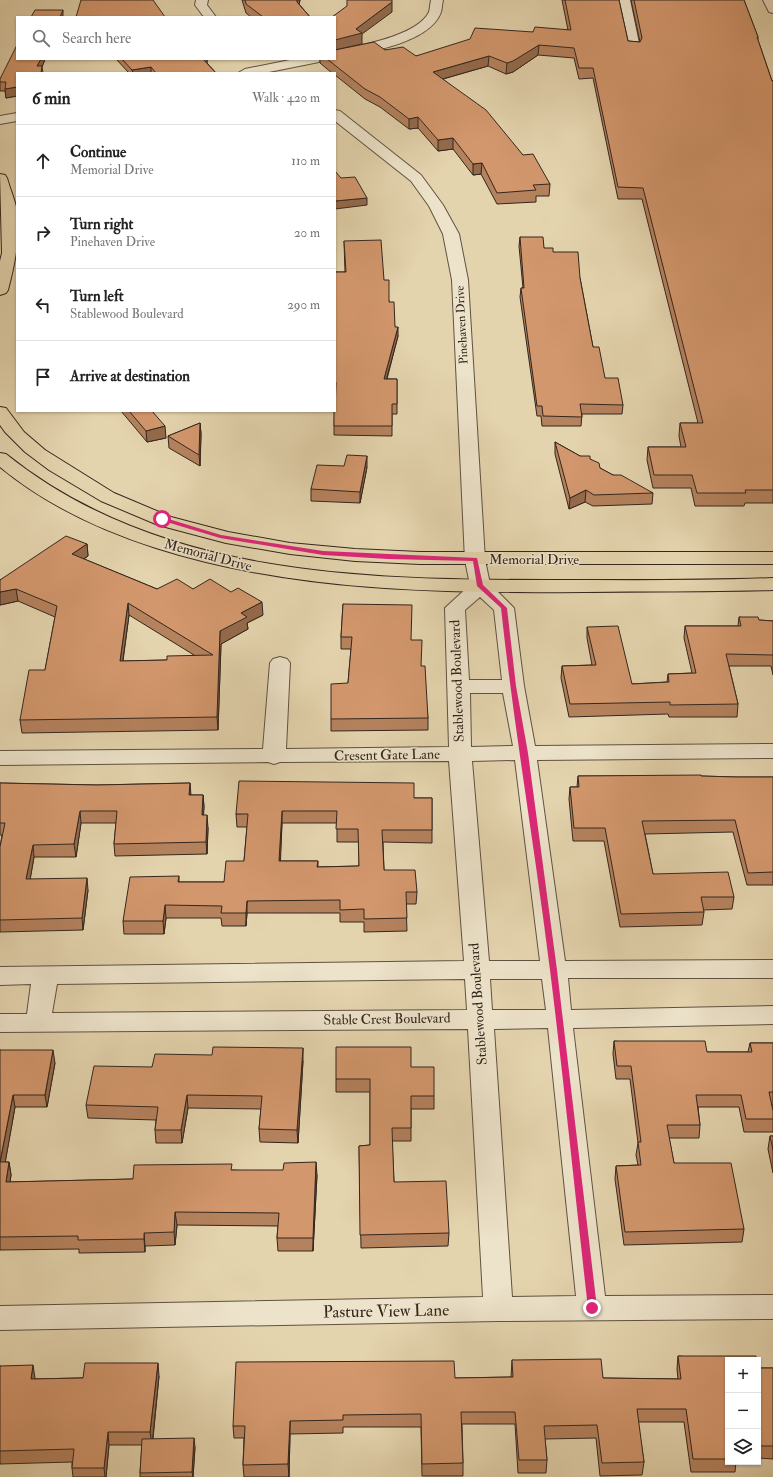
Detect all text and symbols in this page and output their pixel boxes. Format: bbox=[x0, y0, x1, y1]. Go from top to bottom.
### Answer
search box bbox=[16, 16, 336, 60]
icon: search bbox=[30, 27, 52, 49]
text: Search here bbox=[62, 29, 131, 48]
text: 6 min bbox=[32, 88, 71, 109]
text: Walk · 420 m bbox=[252, 90, 320, 106]
text: Continue bbox=[70, 143, 126, 162]
icon: ahead bbox=[32, 150, 54, 172]
text: 110 m bbox=[291, 153, 320, 169]
text: Memorial Drive bbox=[70, 162, 154, 178]
text: Turn right bbox=[70, 215, 133, 234]
icon: right bbox=[32, 222, 54, 244]
text: 20 m bbox=[294, 225, 320, 241]
text: Pinehaven Drive bbox=[70, 234, 155, 250]
street label: Pinehaven Drive bbox=[452, 285, 472, 365]
text: Turn left bbox=[70, 287, 124, 306]
icon: left bbox=[32, 294, 54, 316]
text: 290 m bbox=[287, 297, 320, 313]
text: Stablewood Boulevard bbox=[70, 306, 184, 322]
icon: arrive bbox=[32, 366, 54, 388]
text: Arrive at destination bbox=[70, 367, 190, 386]
route start bbox=[153, 510, 171, 528]
street label: Memorial Drive bbox=[162, 535, 254, 575]
street label: Memorial Drive bbox=[489, 551, 579, 568]
street label: Stablewood Boulevard bbox=[446, 619, 468, 742]
street label: Cresent Gate Lane bbox=[334, 746, 440, 764]
street label: Stablewood Boulevard bbox=[465, 942, 491, 1066]
street label: Stable Crest Boulevard bbox=[323, 1009, 451, 1029]
street label: Pasture View Lane bbox=[323, 1299, 449, 1323]
route end bbox=[583, 1299, 601, 1317]
map controls bbox=[725, 1357, 761, 1465]
button: + bbox=[725, 1357, 761, 1393]
button: − bbox=[725, 1393, 761, 1429]
button: layers bbox=[725, 1429, 761, 1465]

